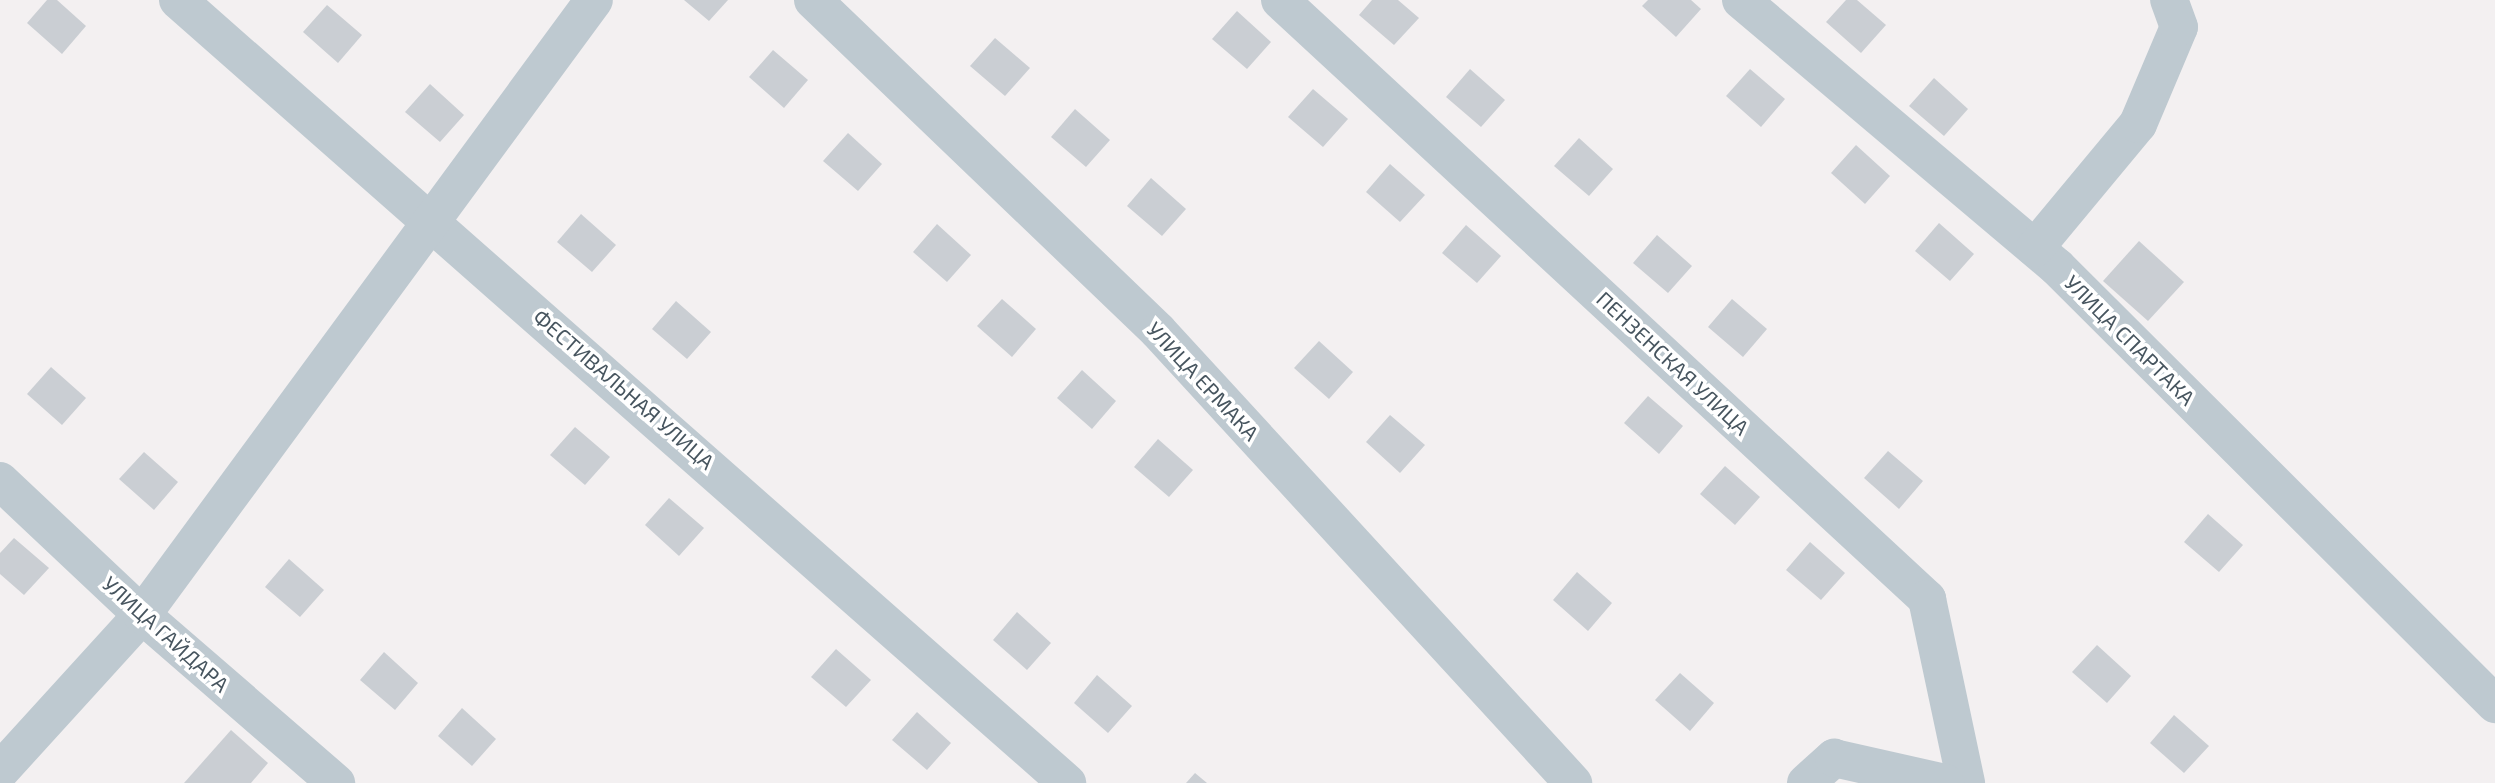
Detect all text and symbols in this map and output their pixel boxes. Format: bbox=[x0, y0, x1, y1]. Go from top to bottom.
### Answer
street label: УЛИЦА СПАРТАКА bbox=[2060, 270, 2200, 410]
street label: ПЕНЗЕНСКАЯ УЛИЦА bbox=[1592, 286, 1754, 440]
street label: ФЕСТИВАЛЬНАЯ УЛИЦА bbox=[529, 304, 719, 474]
street label: УЛИЦА ЕРМАКА bbox=[1142, 317, 1264, 445]
street label: УЛИЦА ГАЙДАРА bbox=[98, 571, 234, 697]

